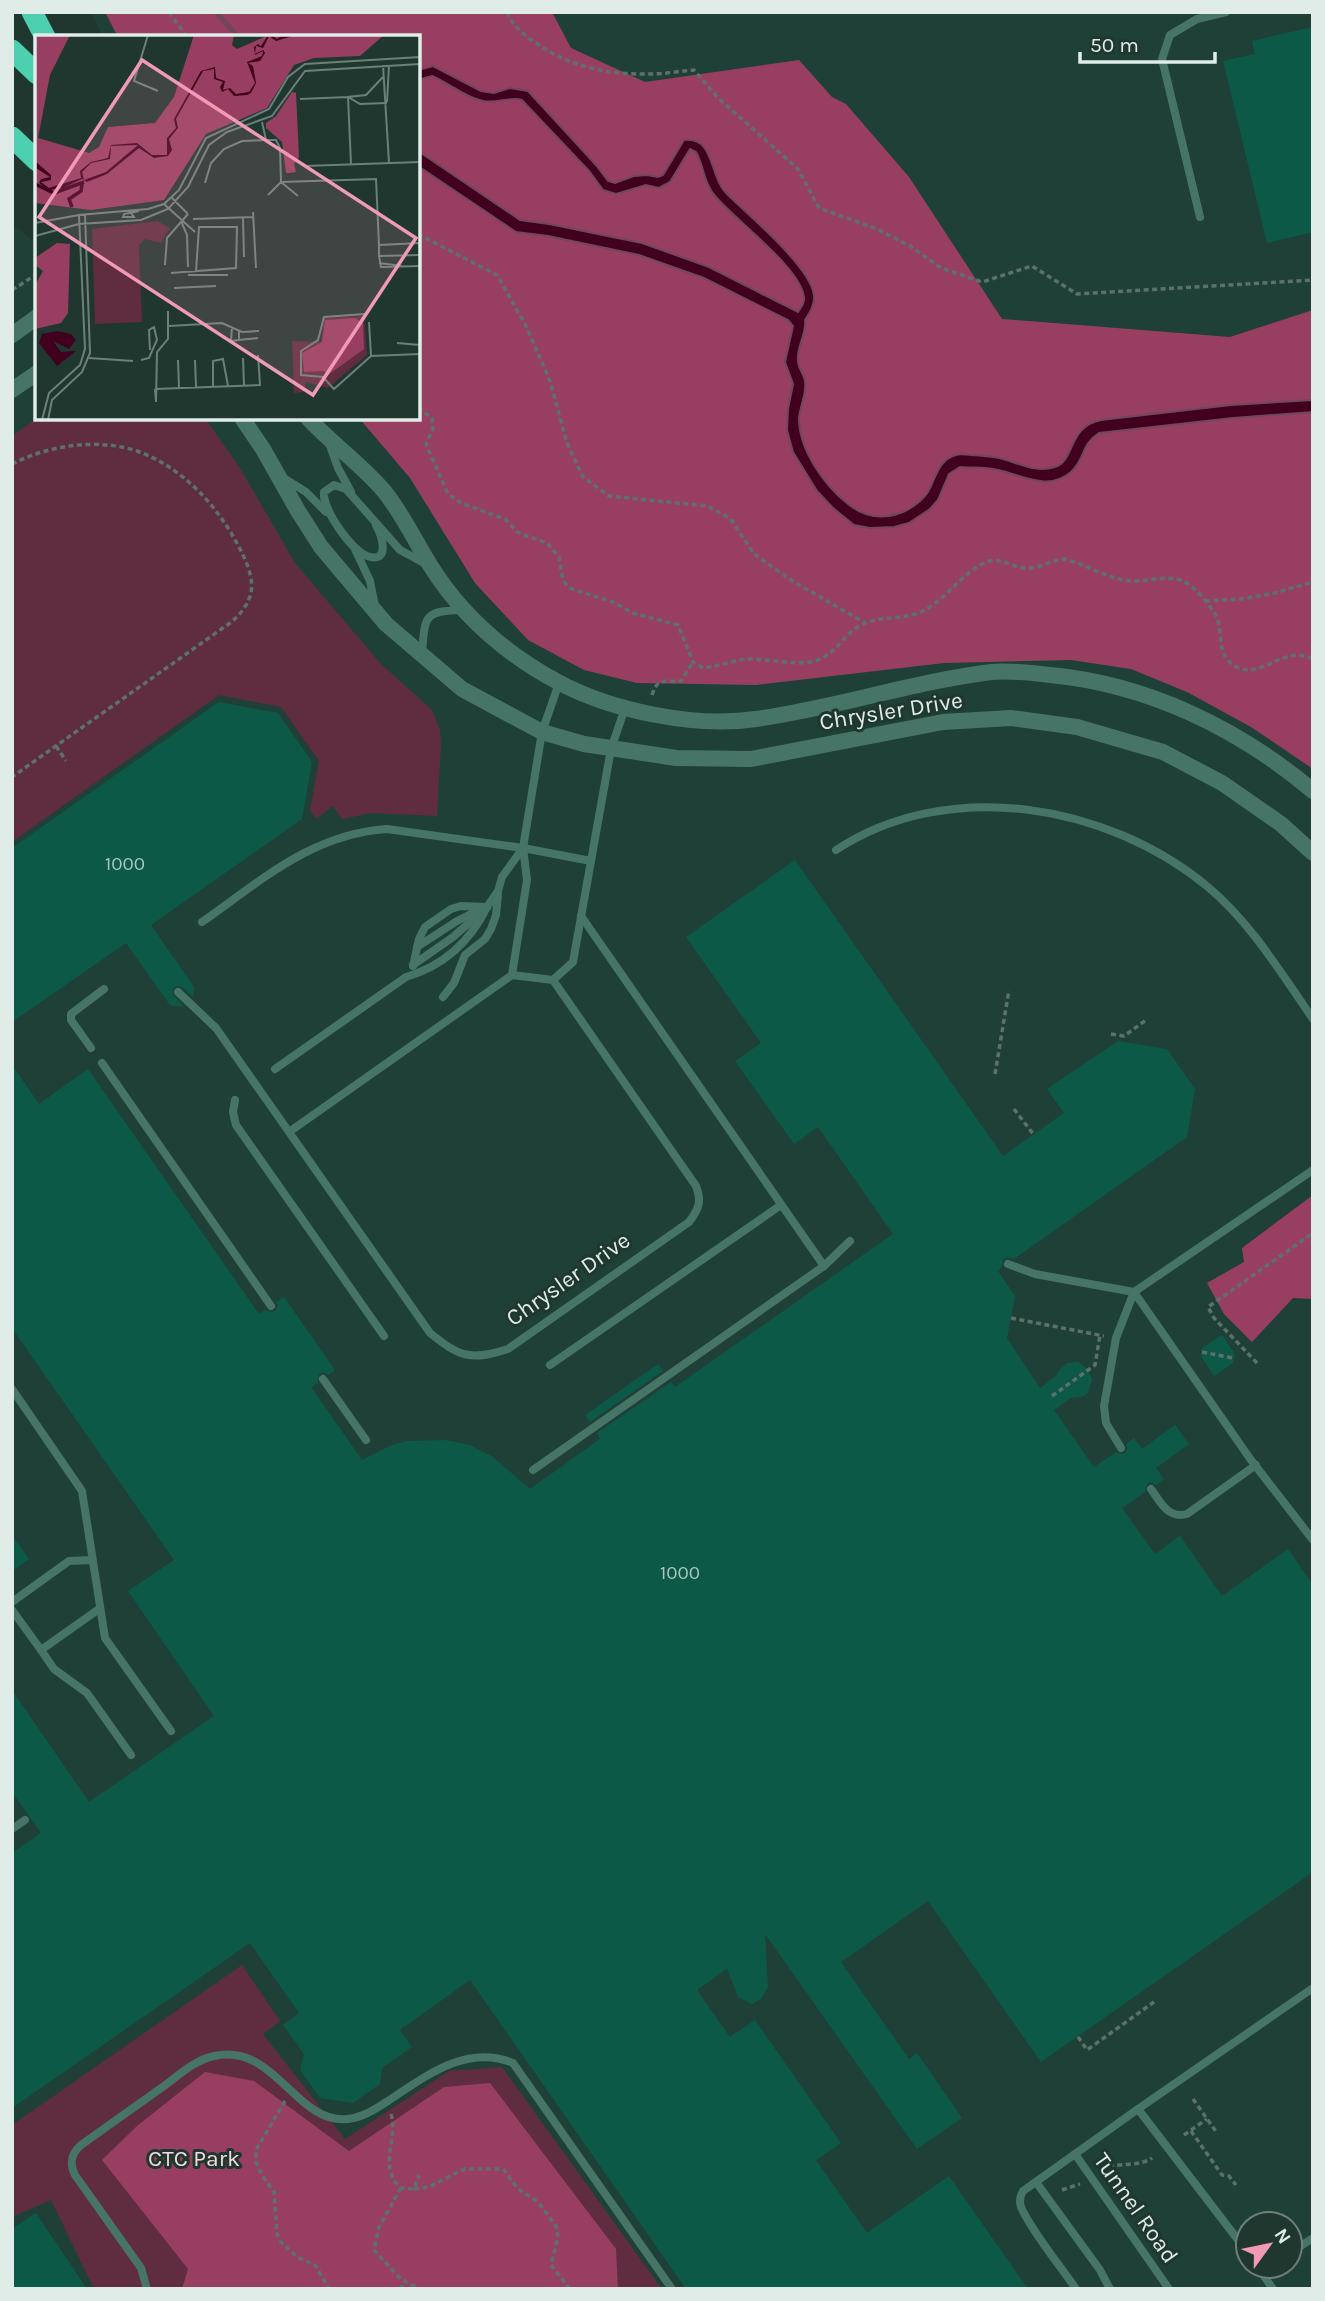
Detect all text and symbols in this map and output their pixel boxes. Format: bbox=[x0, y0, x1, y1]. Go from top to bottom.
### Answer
scale bar bbox=[1080, 21, 1215, 65]
text: 50 m bbox=[1090, 33, 1139, 57]
inset map bbox=[35, 35, 420, 420]
street label: Chrysler Drive bbox=[817, 686, 965, 736]
house number: 1000 bbox=[105, 853, 145, 875]
street label: Chrysler Drive bbox=[501, 1226, 635, 1332]
house number: 1000 bbox=[660, 1562, 700, 1584]
park label: CTC Park bbox=[148, 2145, 240, 2172]
street label: Tunnel Road bbox=[1088, 2148, 1184, 2268]
north arrow bbox=[1234, 2210, 1304, 2280]
text: N bbox=[1269, 2225, 1295, 2248]

